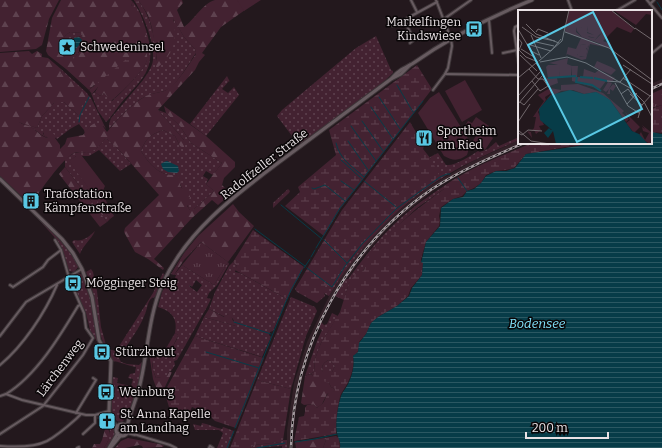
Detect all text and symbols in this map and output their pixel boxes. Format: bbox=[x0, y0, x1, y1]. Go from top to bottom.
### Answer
inset map bbox=[518, 10, 652, 144]
place label: Markelfingen Kindswiese bbox=[386, 15, 461, 43]
bus stop icon: Markelfingen Kindswiese bbox=[464, 19, 484, 39]
place icon: Schwedeninsel bbox=[57, 37, 77, 57]
place label: Schwedeninsel bbox=[80, 40, 165, 54]
place label: Sportheim am Ried bbox=[437, 124, 497, 152]
street label: Radolfzeller Straße bbox=[218, 126, 310, 202]
restaurant icon: Sportheim am Ried bbox=[414, 128, 434, 148]
place label: Trafostation Kämpfenstraße bbox=[44, 187, 131, 215]
building icon: Trafostation Kämpfenstraße bbox=[21, 191, 41, 211]
bus stop icon: Mögginger Steig bbox=[63, 273, 83, 293]
place label: Mögginger Steig bbox=[86, 276, 177, 290]
water label: Bodensee bbox=[509, 316, 566, 331]
street label: Lärchenweg bbox=[34, 336, 86, 399]
bus stop icon: Stürzkreut bbox=[92, 342, 112, 362]
place label: Stürzkreut bbox=[115, 345, 175, 359]
bus stop icon: Weinburg bbox=[96, 382, 116, 402]
place label: Weinburg bbox=[119, 385, 175, 399]
place label: St. Anna Kapelle am Landhag bbox=[120, 407, 211, 435]
church icon: St. Anna Kapelle am Landhag bbox=[97, 411, 117, 431]
scale bar bbox=[526, 414, 608, 440]
text: 200 m bbox=[532, 421, 568, 435]

